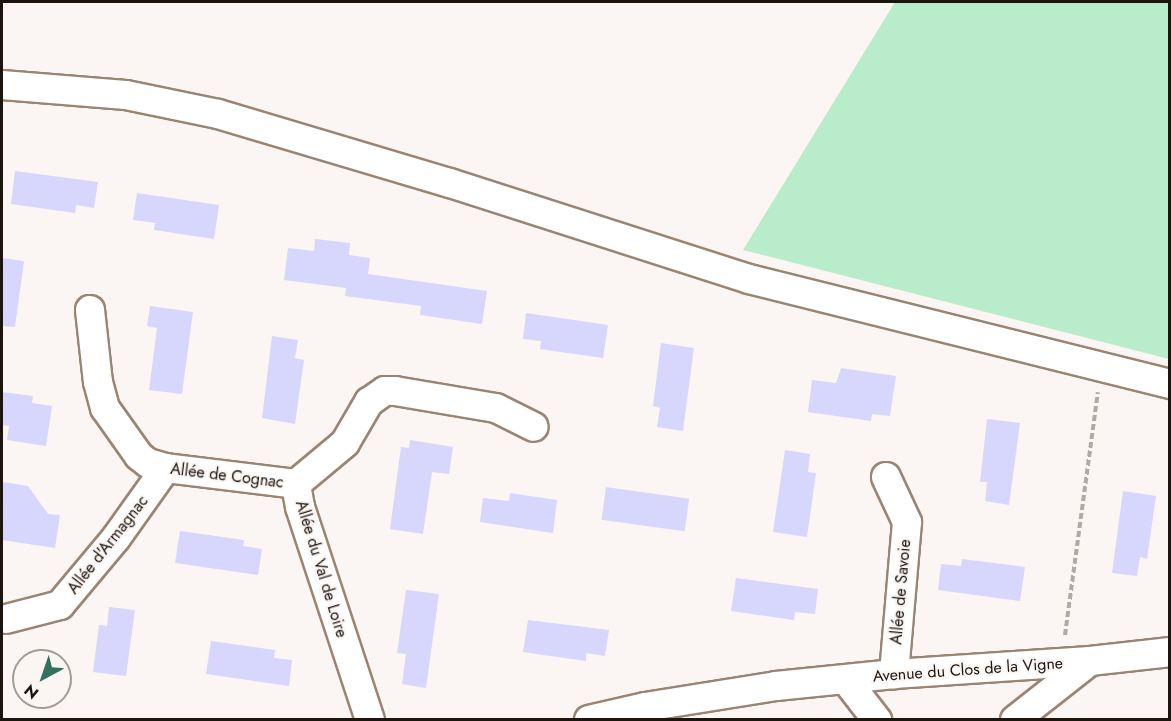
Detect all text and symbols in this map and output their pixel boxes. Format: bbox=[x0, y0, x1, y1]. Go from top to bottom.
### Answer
street label: Allée de Cognac bbox=[169, 460, 285, 492]
street label: Allée d'Armagnac bbox=[64, 492, 152, 598]
street label: Allée du Val de Loire bbox=[291, 498, 351, 640]
street label: Allée de Savoie bbox=[887, 539, 915, 645]
north arrow bbox=[12, 649, 72, 709]
street label: Avenue du Clos de la Vigne bbox=[872, 654, 1064, 686]
text: N bbox=[19, 679, 44, 705]

